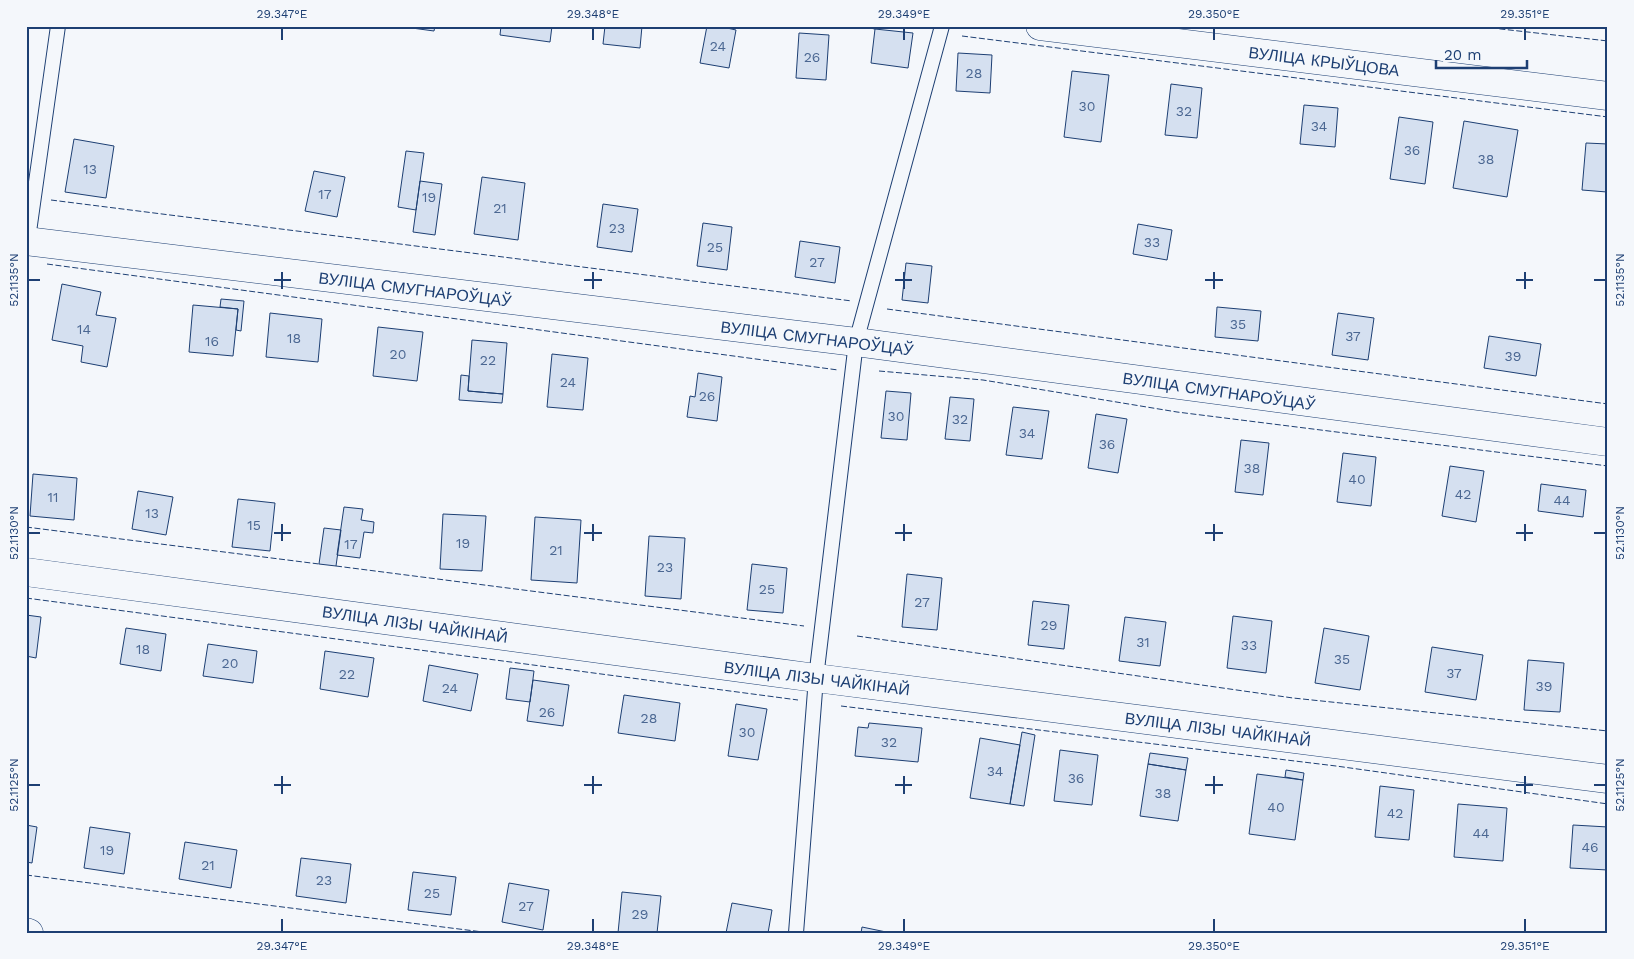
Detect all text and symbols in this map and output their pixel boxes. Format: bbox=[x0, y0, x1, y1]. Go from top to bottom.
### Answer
text: 29.347°E bbox=[256, 7, 308, 21]
text: 29.348°E bbox=[567, 7, 620, 21]
text: 29.349°E bbox=[878, 7, 931, 21]
text: 29.350°E bbox=[1188, 7, 1240, 21]
text: 29.351°E bbox=[1500, 7, 1550, 21]
house number: 24 bbox=[710, 38, 726, 54]
scale bar bbox=[1436, 38, 1528, 70]
street label: ВУЛІЦА КРЫЎЦОВА bbox=[1247, 42, 1401, 80]
text: 20 m bbox=[1444, 46, 1482, 64]
house number: 26 bbox=[804, 49, 820, 65]
house number: 28 bbox=[966, 65, 982, 81]
house number: 30 bbox=[1079, 98, 1095, 114]
house number: 32 bbox=[1176, 103, 1192, 119]
house number: 34 bbox=[1311, 118, 1327, 134]
house number: 36 bbox=[1404, 142, 1420, 158]
house number: 38 bbox=[1478, 151, 1494, 167]
house number: 13 bbox=[83, 161, 97, 177]
house number: 17 bbox=[318, 186, 332, 202]
house number: 19 bbox=[422, 189, 436, 205]
house number: 21 bbox=[493, 200, 507, 216]
house number: 23 bbox=[609, 220, 625, 236]
house number: 33 bbox=[1144, 234, 1160, 250]
house number: 25 bbox=[707, 239, 723, 255]
text: 52.1135°N bbox=[7, 253, 21, 307]
text: 52.1135°N bbox=[1613, 253, 1627, 307]
house number: 27 bbox=[809, 254, 825, 270]
street label: ВУЛІЦА СМУГНАРОЎЦАЎ bbox=[317, 267, 513, 311]
street label: ВУЛІЦА СМУГНАРОЎЦАЎ bbox=[719, 316, 915, 360]
house number: 35 bbox=[1230, 316, 1246, 332]
house number: 14 bbox=[77, 321, 91, 337]
house number: 37 bbox=[1345, 328, 1361, 344]
house number: 18 bbox=[287, 330, 301, 346]
house number: 16 bbox=[205, 333, 219, 349]
house number: 20 bbox=[390, 346, 406, 362]
house number: 39 bbox=[1505, 348, 1521, 364]
house number: 22 bbox=[480, 352, 496, 368]
street label: ВУЛІЦА СМУГНАРОЎЦАЎ bbox=[1122, 368, 1317, 415]
house number: 24 bbox=[560, 374, 576, 390]
house number: 26 bbox=[699, 388, 715, 404]
house number: 30 bbox=[888, 408, 904, 424]
house number: 32 bbox=[952, 411, 968, 427]
house number: 34 bbox=[1019, 425, 1035, 441]
house number: 36 bbox=[1099, 436, 1115, 452]
house number: 38 bbox=[1244, 460, 1260, 476]
house number: 40 bbox=[1348, 471, 1366, 487]
house number: 42 bbox=[1455, 486, 1471, 502]
house number: 11 bbox=[48, 489, 58, 505]
house number: 44 bbox=[1553, 492, 1571, 508]
house number: 13 bbox=[145, 505, 159, 521]
text: 52.1130°N bbox=[7, 506, 21, 560]
text: 52.1130°N bbox=[1613, 506, 1627, 560]
house number: 15 bbox=[247, 517, 261, 533]
house number: 19 bbox=[456, 535, 470, 551]
house number: 17 bbox=[344, 536, 358, 552]
house number: 21 bbox=[549, 542, 563, 558]
house number: 23 bbox=[657, 559, 673, 575]
house number: 25 bbox=[759, 581, 775, 597]
house number: 27 bbox=[914, 594, 930, 610]
street label: ВУЛІЦА ЛІЗЫ ЧАЙКІНАЙ bbox=[321, 602, 509, 647]
house number: 29 bbox=[1041, 617, 1057, 633]
house number: 31 bbox=[1136, 634, 1150, 650]
house number: 33 bbox=[1241, 637, 1257, 653]
house number: 18 bbox=[136, 641, 150, 657]
house number: 35 bbox=[1334, 651, 1350, 667]
house number: 20 bbox=[222, 655, 238, 671]
street label: ВУЛІЦА ЛІЗЫ ЧАЙКІНАЙ bbox=[723, 658, 911, 699]
house number: 37 bbox=[1446, 665, 1462, 681]
house number: 22 bbox=[339, 666, 355, 682]
house number: 39 bbox=[1536, 678, 1552, 694]
house number: 24 bbox=[442, 680, 458, 696]
house number: 26 bbox=[539, 704, 555, 720]
street label: ВУЛІЦА ЛІЗЫ ЧАЙКІНАЙ bbox=[1124, 709, 1312, 750]
house number: 28 bbox=[641, 710, 657, 726]
house number: 30 bbox=[739, 724, 755, 740]
house number: 32 bbox=[881, 734, 897, 750]
text: 52.1125°N bbox=[7, 758, 21, 812]
text: 52.1125°N bbox=[1613, 758, 1627, 812]
house number: 34 bbox=[987, 763, 1003, 779]
house number: 36 bbox=[1068, 770, 1084, 786]
house number: 38 bbox=[1155, 785, 1171, 801]
house number: 40 bbox=[1267, 799, 1285, 815]
house number: 42 bbox=[1387, 805, 1403, 821]
house number: 44 bbox=[1472, 825, 1490, 841]
house number: 46 bbox=[1581, 839, 1599, 855]
house number: 19 bbox=[100, 842, 114, 858]
house number: 21 bbox=[201, 857, 215, 873]
house number: 23 bbox=[316, 872, 332, 888]
house number: 25 bbox=[424, 885, 440, 901]
house number: 27 bbox=[518, 898, 534, 914]
house number: 29 bbox=[632, 906, 648, 922]
text: 29.347°E bbox=[256, 939, 308, 953]
text: 29.348°E bbox=[567, 939, 620, 953]
text: 29.349°E bbox=[878, 939, 931, 953]
text: 29.350°E bbox=[1188, 939, 1240, 953]
text: 29.351°E bbox=[1500, 939, 1550, 953]

